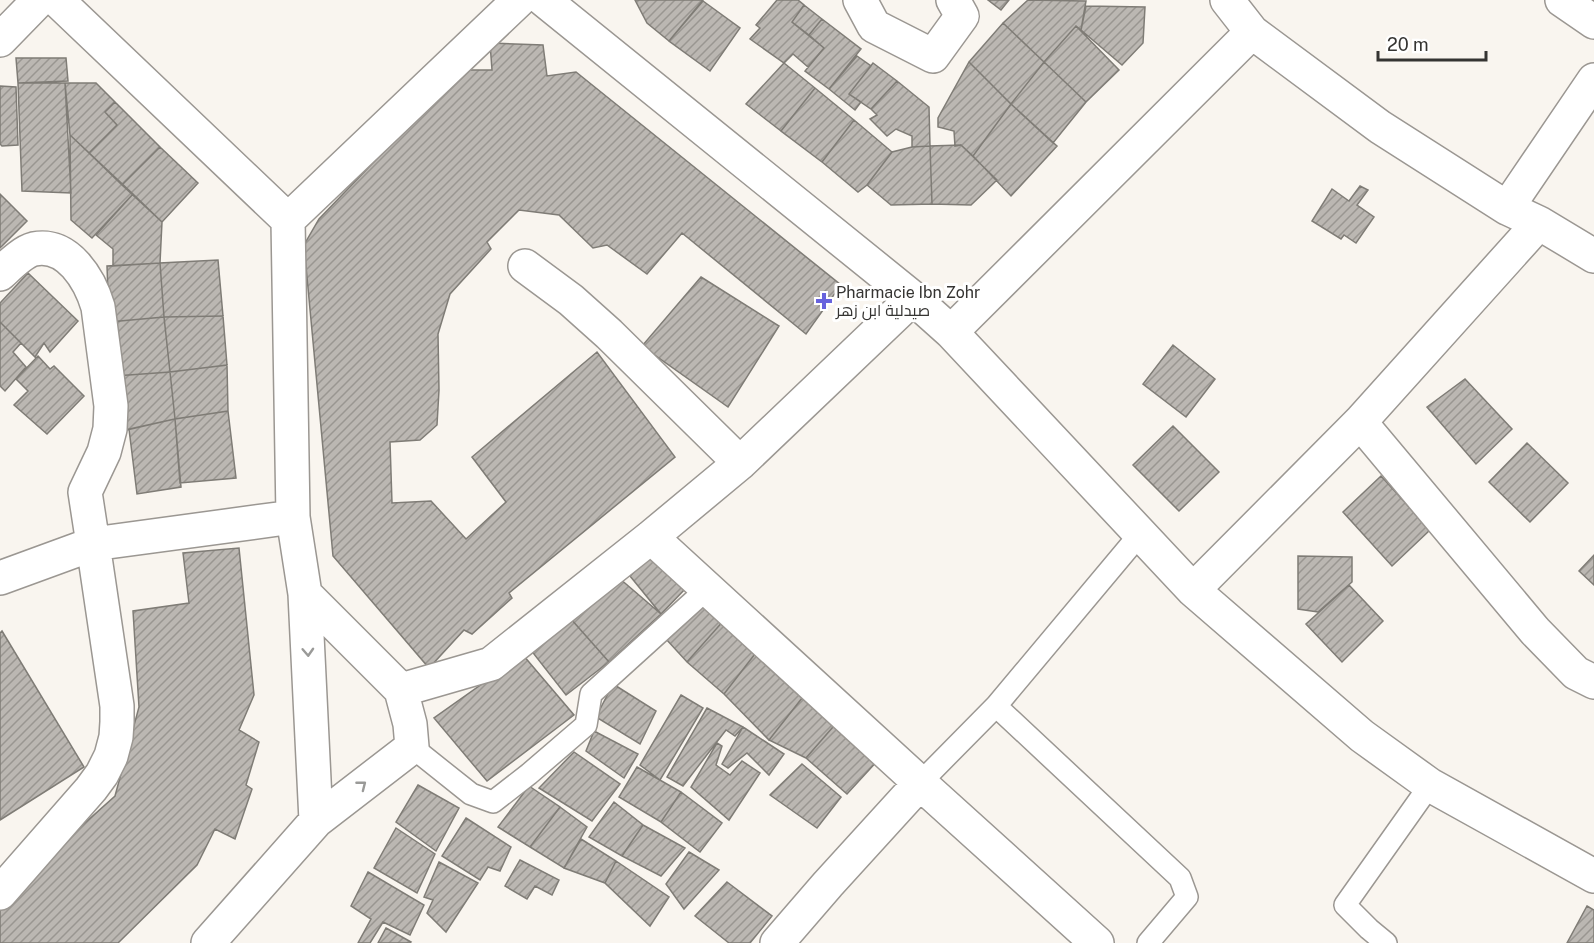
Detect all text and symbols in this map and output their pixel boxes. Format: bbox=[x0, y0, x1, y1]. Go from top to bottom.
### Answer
scale bar bbox=[1378, 24, 1486, 62]
text: 20 m bbox=[1387, 34, 1429, 55]
place label: Pharmacie Ibn Zohr صيدلية ابن زهر bbox=[835, 283, 980, 321]
marker: Pharmacie Ibn Zohr صيدلية ابن زهر bbox=[817, 294, 831, 308]
one-way arrow bbox=[301, 648, 314, 657]
one-way arrow bbox=[356, 782, 367, 793]

